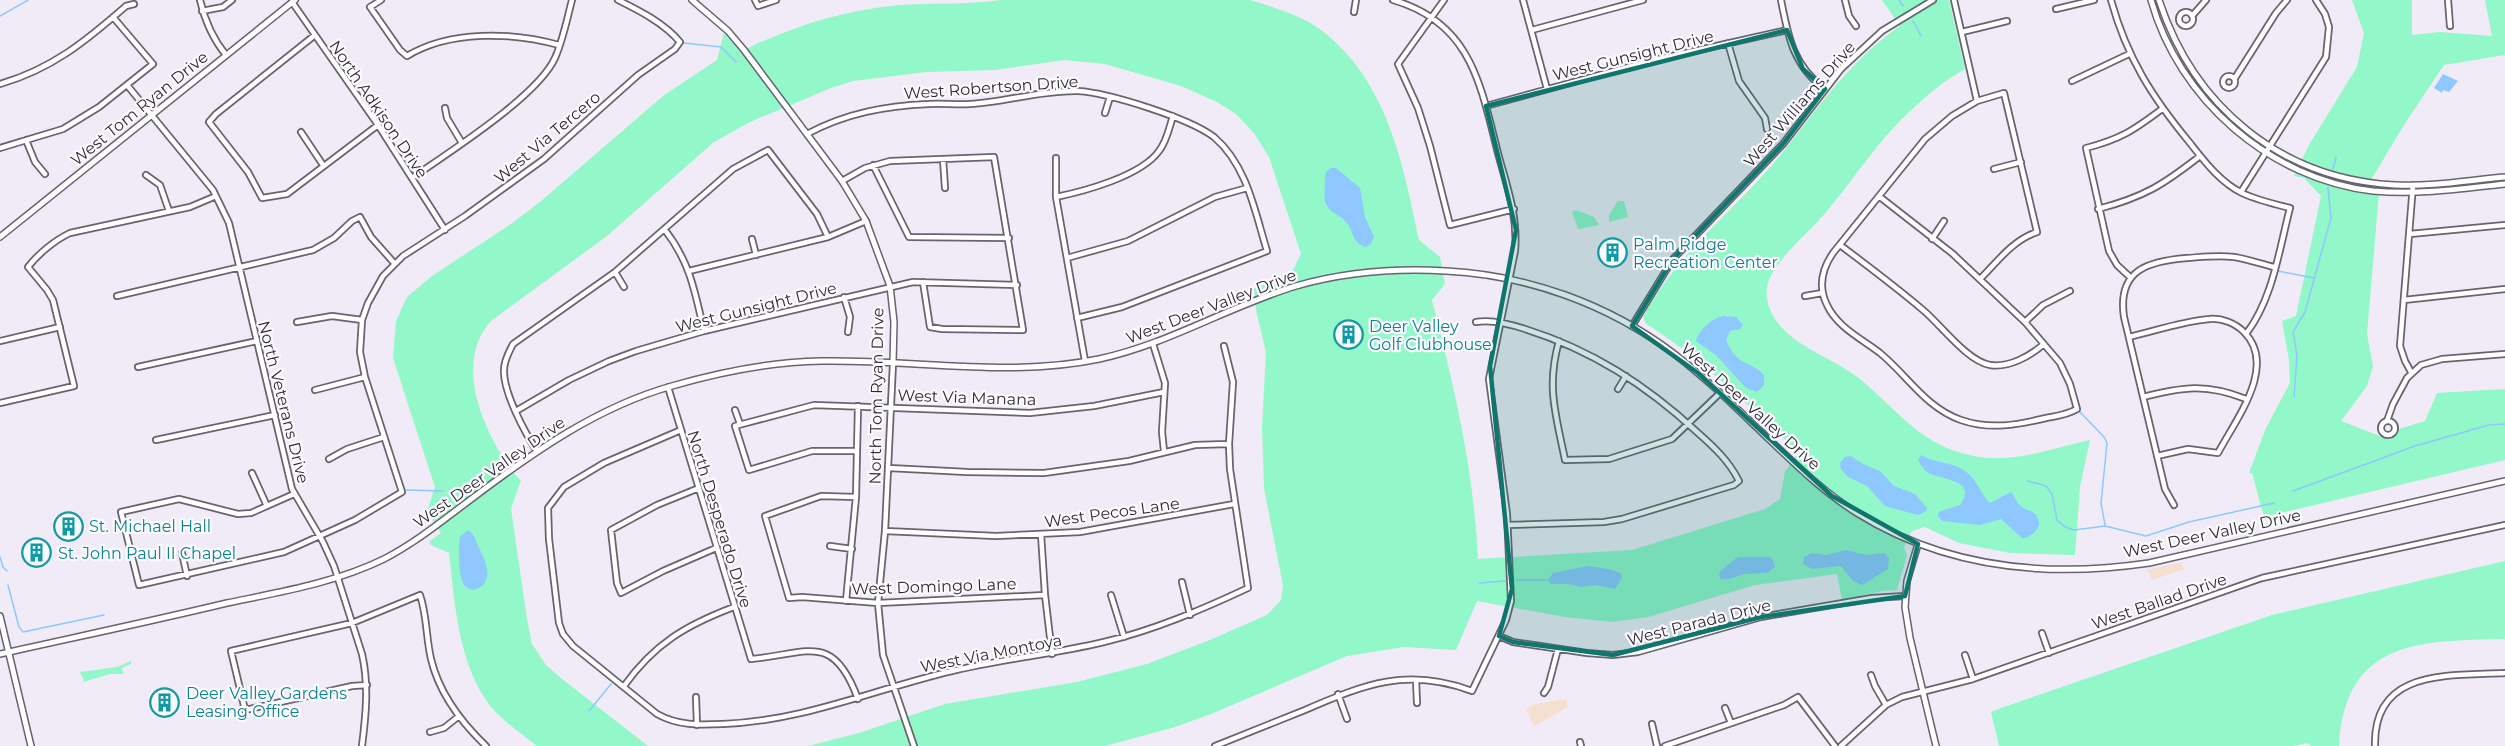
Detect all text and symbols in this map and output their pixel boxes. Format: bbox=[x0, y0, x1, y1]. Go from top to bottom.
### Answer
street label: West Gunsight Drive bbox=[1551, 26, 1716, 85]
street label: North Adkison Drive bbox=[325, 37, 432, 182]
street label: West Williams Drive bbox=[1740, 38, 1859, 171]
street label: West Tom Ryan Drive bbox=[67, 47, 212, 170]
street label: West Robertson Drive bbox=[903, 72, 1079, 103]
street label: West Via Tercero bbox=[490, 87, 604, 187]
place label: Palm Ridge Recreation Center bbox=[1633, 235, 1778, 272]
building icon: Palm Ridge Recreation Center bbox=[1596, 237, 1628, 269]
street label: West Deer Valley Drive bbox=[1123, 265, 1299, 348]
street label: West Gunsight Drive bbox=[674, 278, 839, 337]
street label: North Tom Ryan Drive bbox=[865, 307, 888, 485]
place label: Deer Valley Golf Clubhouse bbox=[1369, 317, 1492, 354]
street label: North Veterans Drive bbox=[254, 319, 313, 485]
building icon: Deer Valley Golf Clubhouse bbox=[1332, 319, 1364, 351]
street label: West Deer Valley Drive bbox=[1677, 339, 1824, 474]
street label: West Via Manana bbox=[897, 386, 1037, 409]
street label: West Deer Valley Drive bbox=[410, 413, 569, 532]
street label: North Desperado Drive bbox=[683, 428, 756, 610]
street label: West Pecos Lane bbox=[1043, 494, 1181, 531]
street label: West Deer Valley Drive bbox=[2122, 505, 2303, 562]
building icon: St. Michael Hall bbox=[52, 510, 84, 542]
place label: St. Michael Hall bbox=[89, 517, 211, 536]
building icon: St. John Paul II Chapel bbox=[21, 537, 53, 569]
place label: St. John Paul II Chapel bbox=[58, 544, 236, 563]
street label: West Ballad Drive bbox=[2089, 569, 2229, 633]
street label: West Domingo Lane bbox=[851, 574, 1017, 599]
street label: West Parada Drive bbox=[1625, 595, 1773, 650]
street label: West Via Montoya bbox=[919, 630, 1063, 677]
place label: Deer Valley Gardens Leasing Office bbox=[186, 684, 347, 721]
building icon: Deer Valley Gardens Leasing Office bbox=[149, 686, 181, 718]

